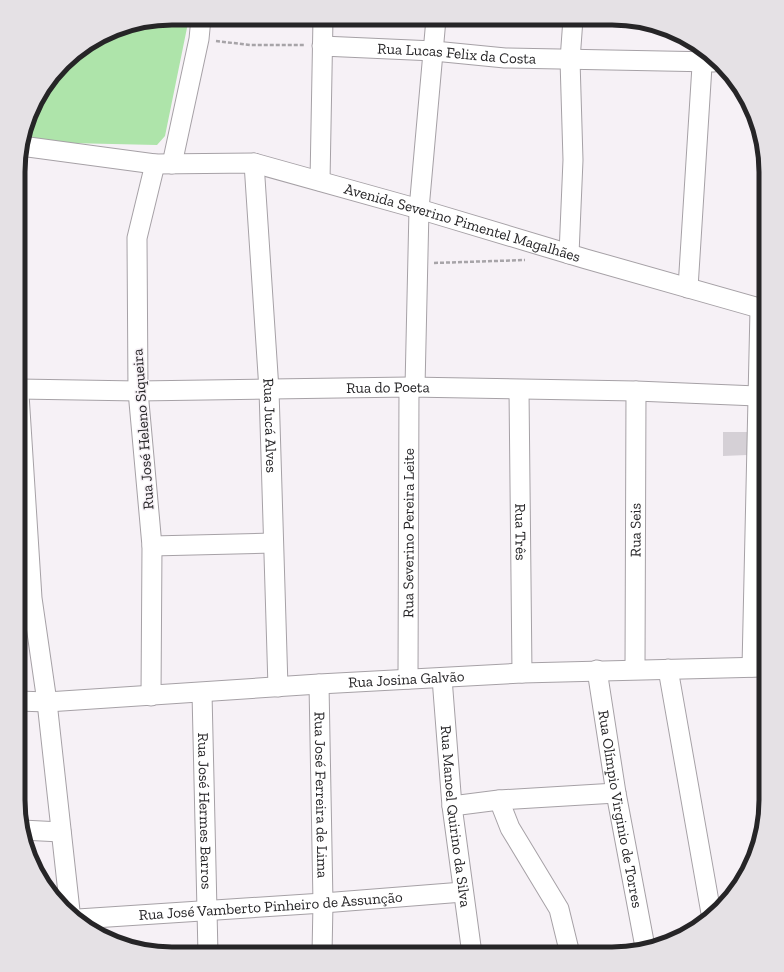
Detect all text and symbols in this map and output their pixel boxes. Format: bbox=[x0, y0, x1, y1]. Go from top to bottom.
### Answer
street label: Rua Lucas Felix da Costa bbox=[377, 39, 536, 68]
street label: Avenida Severino Pimentel Magalhães bbox=[342, 180, 583, 266]
street label: Rua José Heleno Siqueira bbox=[128, 348, 158, 510]
street label: Rua Jucá Alves bbox=[259, 378, 281, 473]
street label: Rua do Poeta bbox=[346, 378, 430, 397]
street label: Rua Severino Pereira Leite bbox=[399, 448, 418, 618]
street label: Rua Três bbox=[511, 503, 530, 561]
street label: Rua Seis bbox=[626, 503, 645, 557]
street label: Rua Josina Galvão bbox=[348, 667, 465, 691]
street label: Rua Olímpio Virginio de Torres bbox=[594, 709, 646, 909]
street label: Rua José Ferreira de Lima bbox=[311, 712, 332, 878]
street label: Rua Manoel Quirino da Silva bbox=[437, 725, 475, 908]
street label: Rua José Hermes Barros bbox=[194, 732, 216, 890]
street label: Rua José Vamberto Pinheiro de Assunção bbox=[138, 888, 403, 924]

